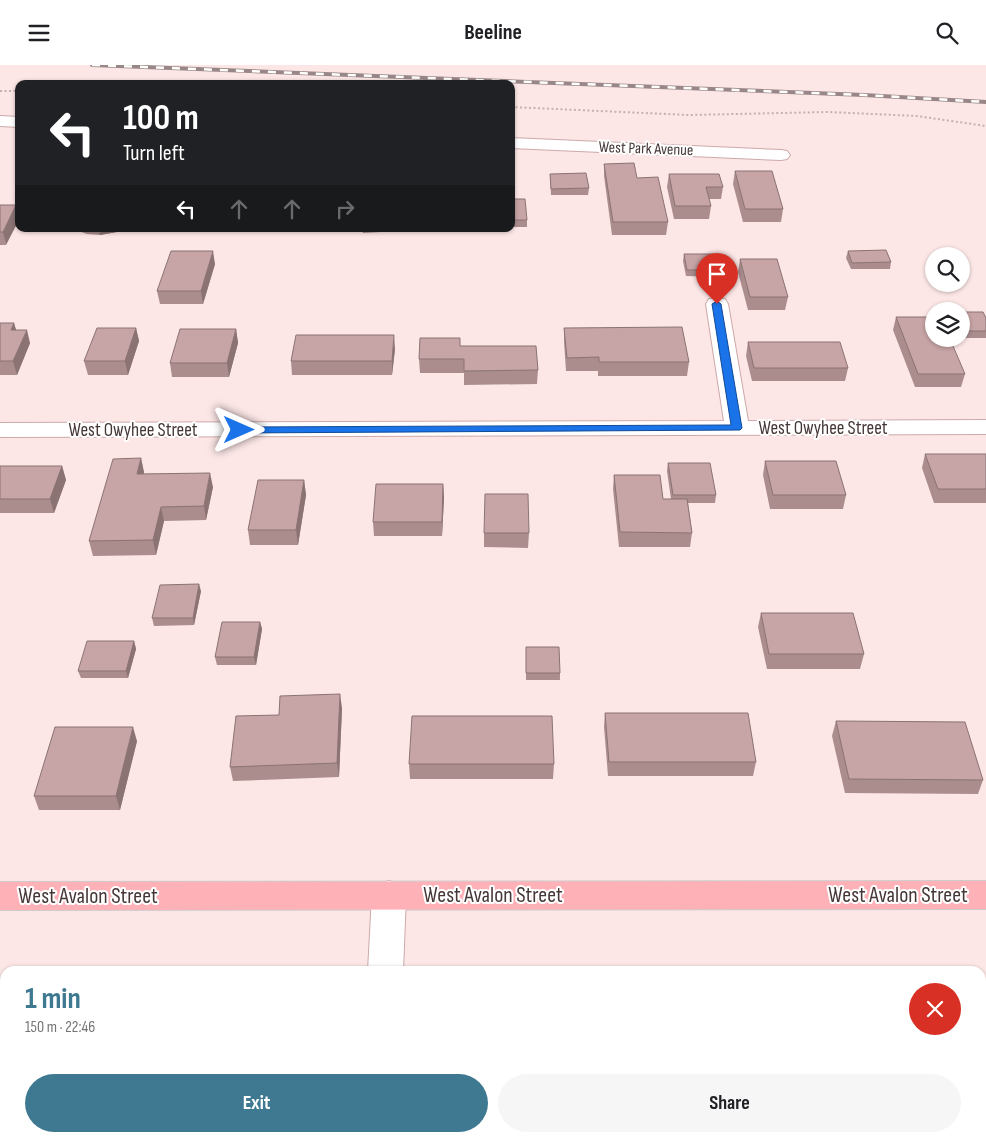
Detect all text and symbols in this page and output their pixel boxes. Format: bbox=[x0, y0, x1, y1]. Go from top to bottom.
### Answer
icon: menu bbox=[25, 19, 53, 47]
text: Beeline bbox=[464, 19, 522, 46]
icon: search bbox=[933, 19, 961, 47]
text: 100 m bbox=[123, 97, 199, 140]
icon: left bbox=[40, 100, 105, 165]
street label: West Park Avenue bbox=[598, 138, 694, 160]
text: Turn left bbox=[123, 140, 185, 167]
icon: left bbox=[172, 195, 200, 223]
icon: ahead bbox=[225, 195, 253, 223]
icon: ahead bbox=[278, 195, 306, 223]
icon: right bbox=[331, 195, 359, 223]
map controls bbox=[925, 247, 970, 347]
button: search bbox=[925, 247, 970, 292]
pin bbox=[696, 253, 738, 304]
icon: arrive bbox=[703, 260, 731, 288]
button: layers bbox=[925, 302, 970, 347]
position arrow bbox=[212, 403, 264, 455]
street label: West Owyhee Street bbox=[758, 417, 888, 440]
street label: West Owyhee Street bbox=[68, 419, 198, 442]
street label: West Avalon Street bbox=[423, 882, 563, 909]
street label: West Avalon Street bbox=[828, 882, 968, 909]
street label: West Avalon Street bbox=[18, 883, 158, 910]
text: 1 min bbox=[25, 981, 81, 1017]
button: close bbox=[909, 983, 961, 1035]
text: 150 m · 22:46 bbox=[25, 1018, 95, 1037]
button: Exit bbox=[25, 1074, 488, 1132]
button: Share bbox=[498, 1074, 961, 1132]

